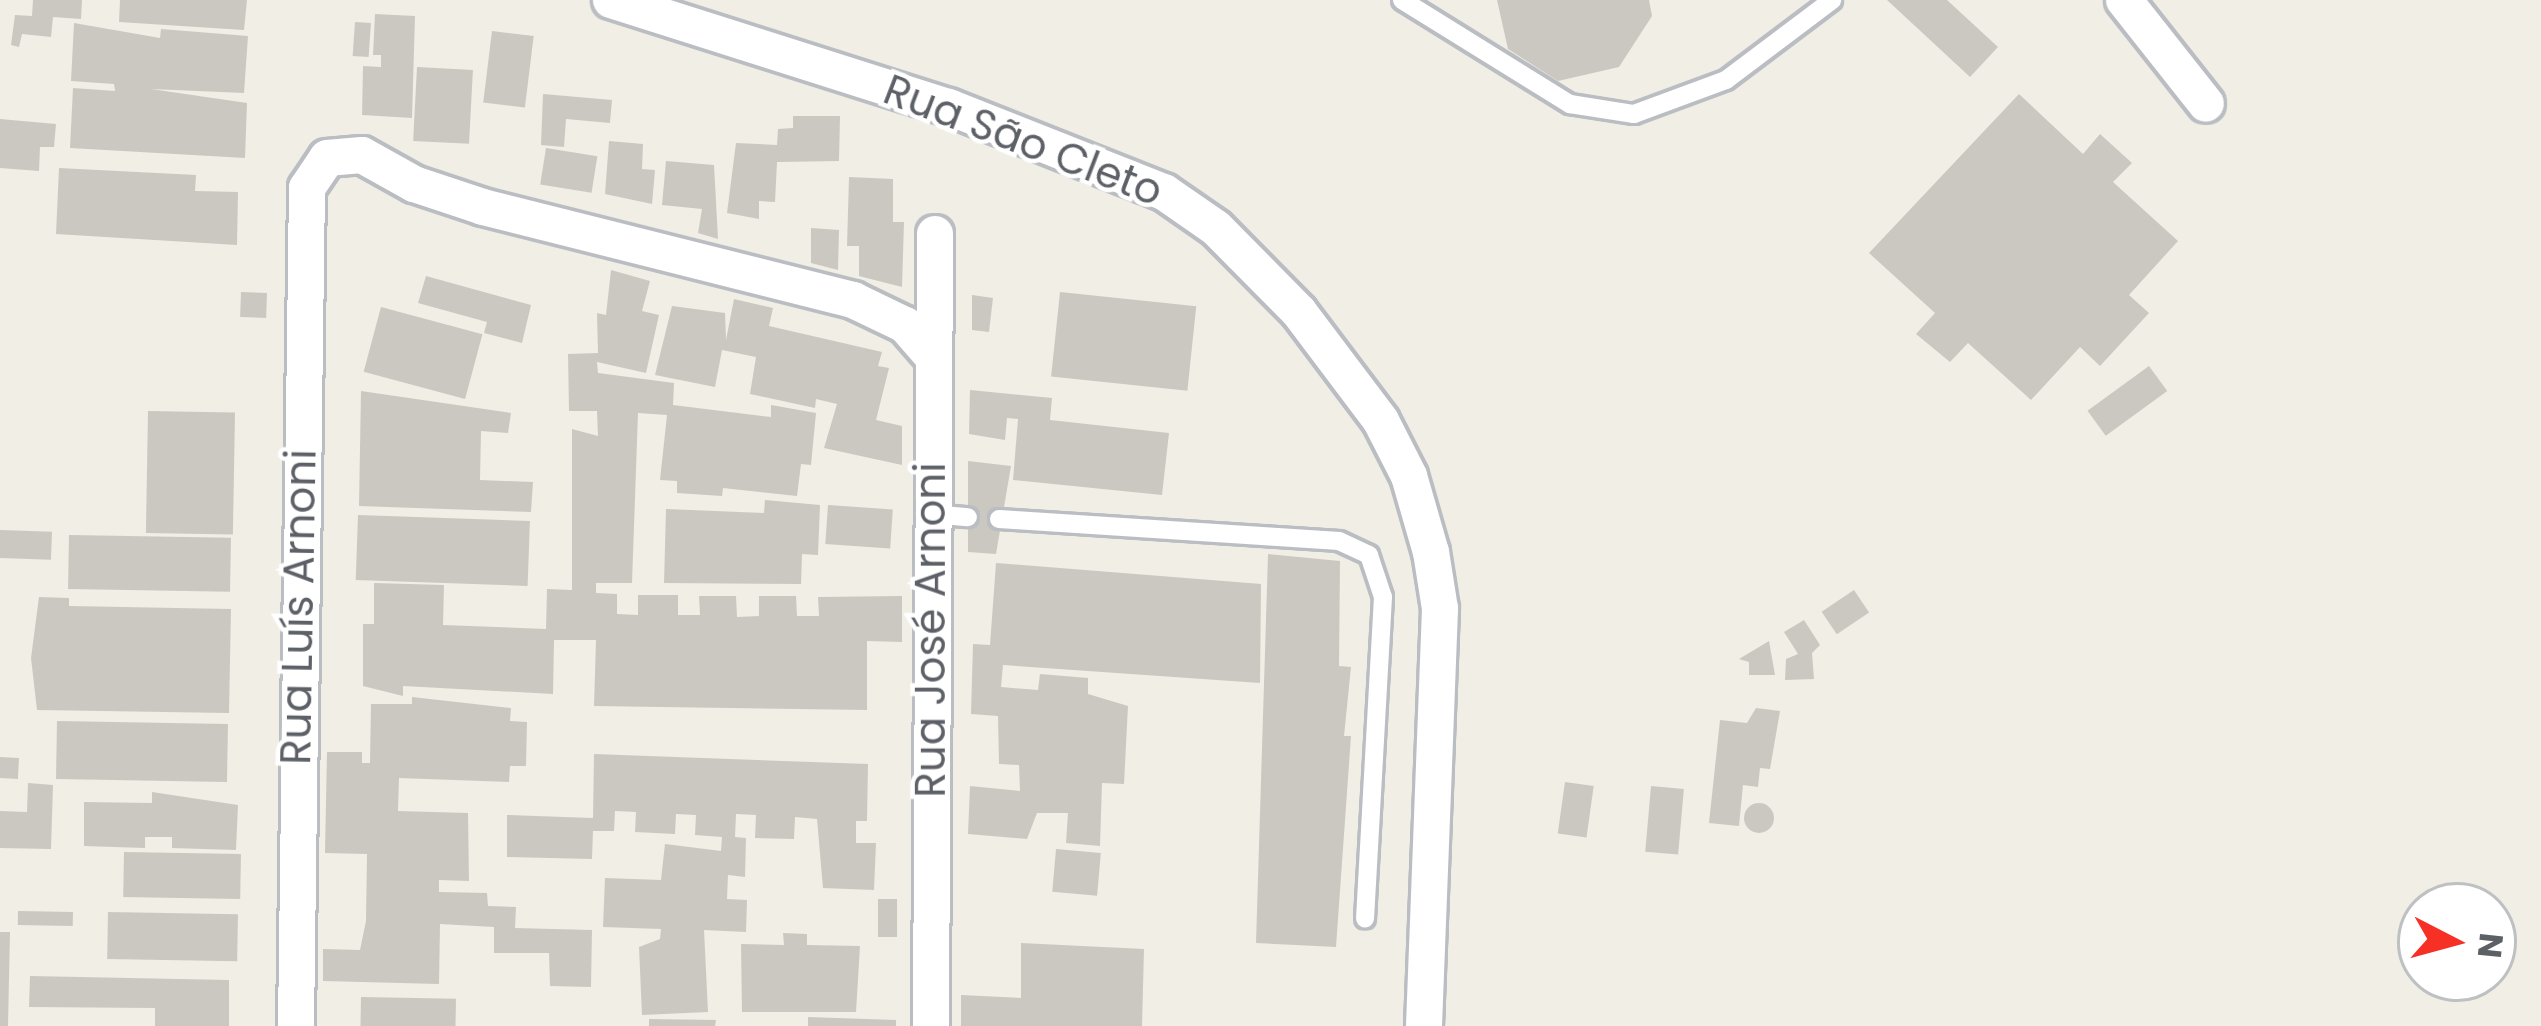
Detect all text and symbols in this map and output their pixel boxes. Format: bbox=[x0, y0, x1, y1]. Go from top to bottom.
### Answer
street label: Rua São Cleto bbox=[877, 65, 1169, 217]
street label: Rua Luís Arnoni bbox=[271, 449, 327, 765]
street label: Rua José Arnoni bbox=[906, 462, 956, 798]
north arrow bbox=[2397, 882, 2517, 1002]
text: N bbox=[2466, 931, 2515, 960]

